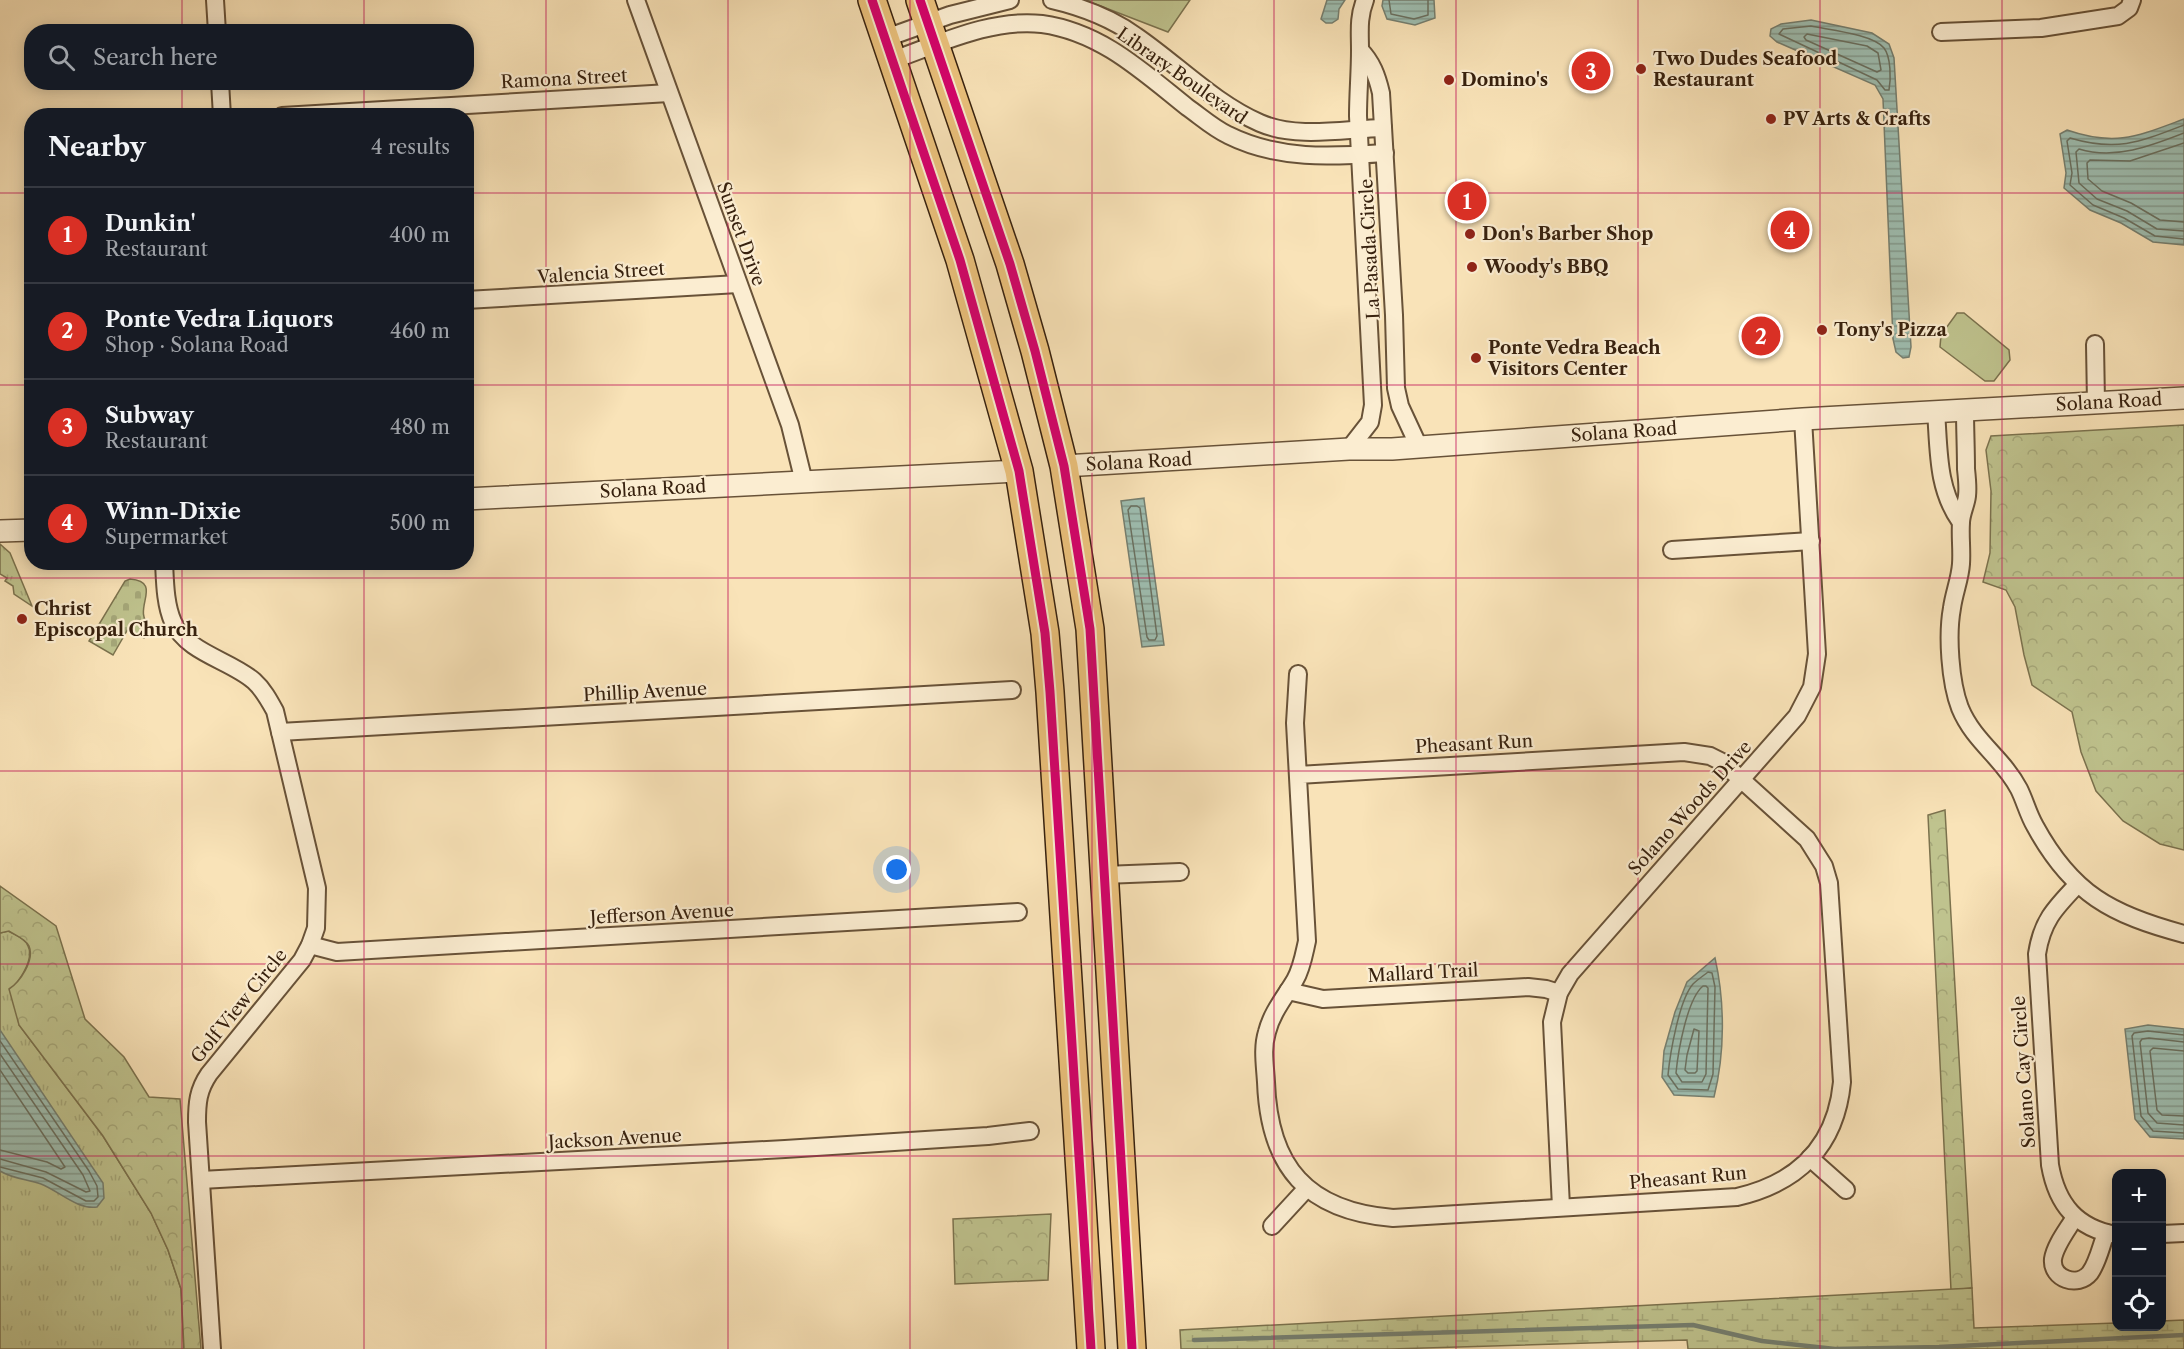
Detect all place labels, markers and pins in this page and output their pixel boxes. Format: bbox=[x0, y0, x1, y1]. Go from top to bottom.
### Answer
pin: 3 bbox=[1572, 48, 1610, 94]
place label: Two Dudes Seafood Restaurant bbox=[1653, 48, 1837, 91]
marker: Two Dudes Seafood Restaurant bbox=[1634, 62, 1648, 76]
place label: Domino's bbox=[1461, 69, 1548, 91]
marker: Domino's bbox=[1442, 73, 1456, 87]
place label: PV Arts & Crafts bbox=[1783, 108, 1931, 130]
marker: PV Arts & Crafts bbox=[1764, 112, 1778, 126]
pin: 1 bbox=[1448, 178, 1486, 224]
pin: 4 bbox=[1770, 208, 1810, 252]
place label: Don's Barber Shop bbox=[1482, 223, 1653, 245]
marker: Don's Barber Shop bbox=[1463, 227, 1477, 241]
place label: Woody's BBQ bbox=[1483, 256, 1609, 278]
marker: Woody's BBQ bbox=[1465, 260, 1479, 274]
pin: 2 bbox=[1742, 314, 1780, 358]
place label: Tony's Pizza bbox=[1834, 319, 1947, 341]
marker: Tony's Pizza bbox=[1815, 323, 1829, 337]
place label: Ponte Vedra Beach Visitors Center bbox=[1487, 337, 1661, 380]
marker: Ponte Vedra Beach Visitors Center bbox=[1469, 351, 1483, 365]
place label: Christ Episcopal Church bbox=[34, 598, 199, 641]
marker: Christ Episcopal Church bbox=[15, 612, 29, 626]

